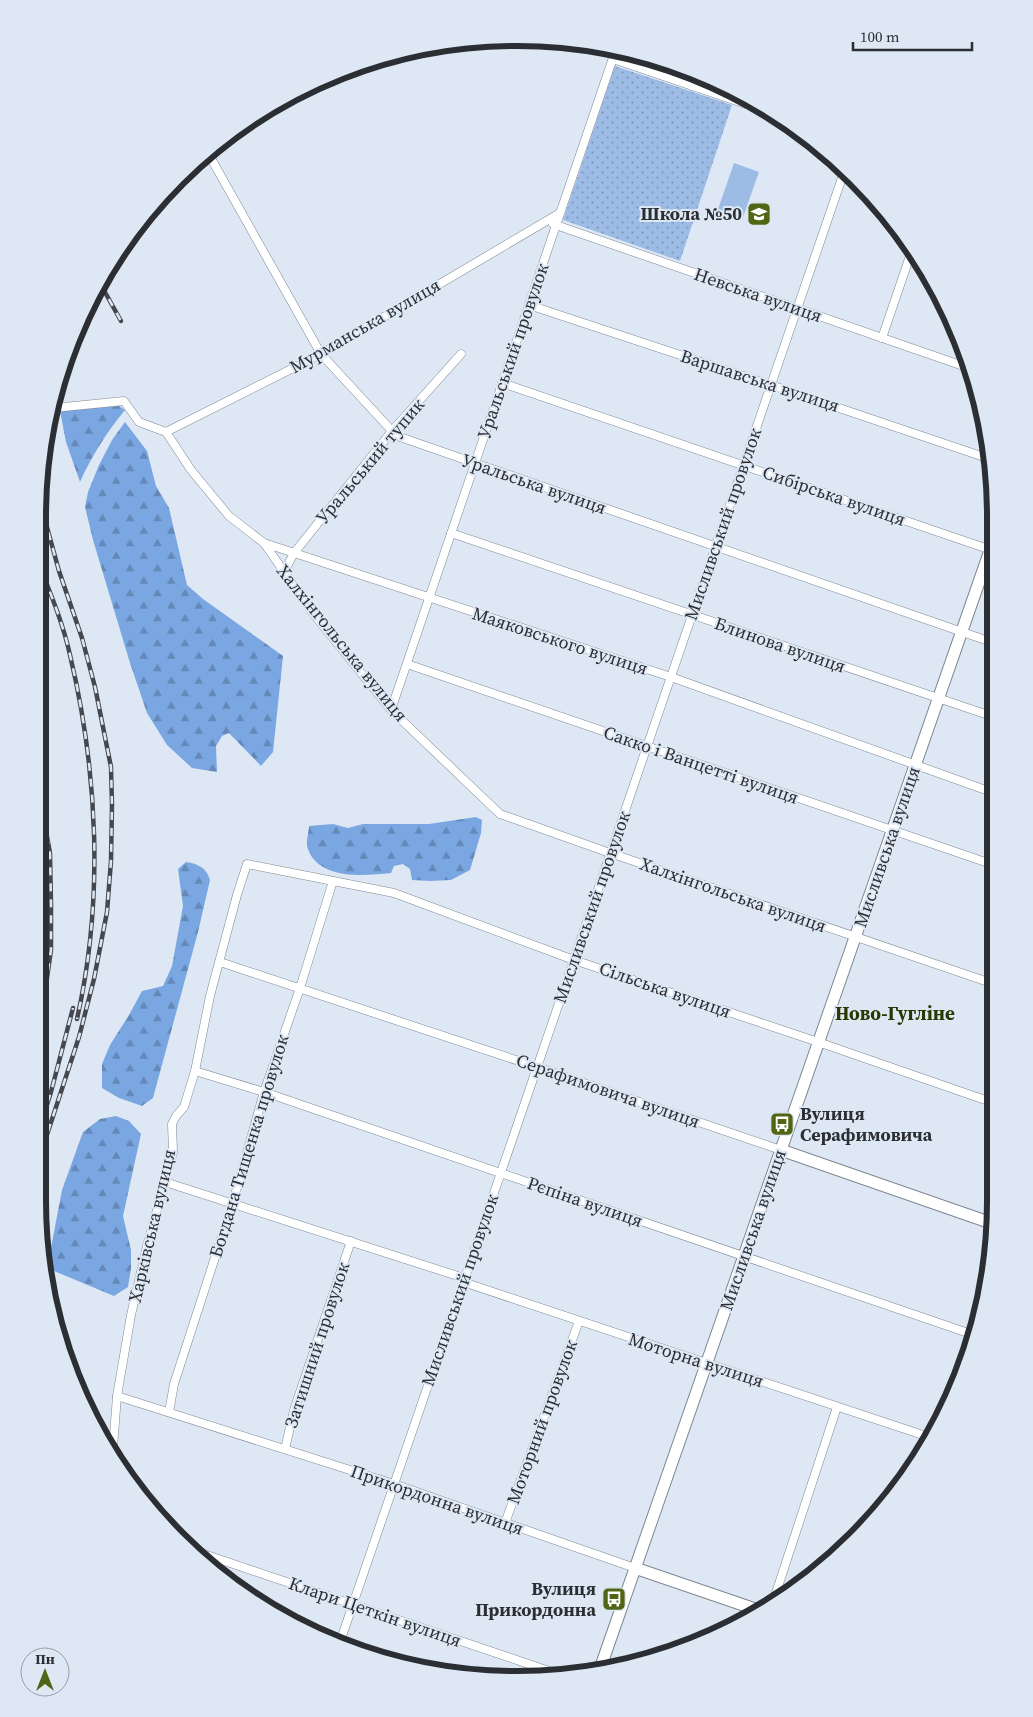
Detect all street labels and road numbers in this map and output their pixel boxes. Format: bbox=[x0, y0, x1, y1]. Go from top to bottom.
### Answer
street label: Уральський провулок bbox=[471, 260, 554, 442]
street label: Невська вулиця bbox=[691, 261, 825, 328]
street label: Мурманська вулиця bbox=[285, 272, 445, 379]
street label: Варшавська вулиця bbox=[677, 343, 843, 418]
street label: Уральський тупик bbox=[310, 393, 430, 529]
street label: Мисливський провулок bbox=[678, 424, 767, 623]
street label: Уральська вулиця bbox=[459, 447, 610, 520]
street label: Сибірська вулиця bbox=[759, 459, 909, 532]
street label: Халхінгольська вулиця bbox=[271, 559, 414, 727]
street label: Маяковського вулиця bbox=[469, 600, 651, 681]
street label: Блинова вулиця bbox=[711, 610, 849, 679]
street label: Сакко і Ванцетті вулиця bbox=[600, 719, 802, 810]
street label: Мисливська вулиця bbox=[847, 763, 926, 931]
street label: Мисливський провулок bbox=[547, 807, 636, 1006]
street label: Халхінгольська вулиця bbox=[637, 851, 830, 938]
street label: Сільська вулиця bbox=[596, 955, 734, 1024]
street label: Богдана Тищенка провулок bbox=[203, 1031, 294, 1261]
street label: Серафимовича вулиця bbox=[513, 1047, 703, 1134]
street label: Мисливська вулиця bbox=[713, 1146, 792, 1314]
street label: Харківська вулиця bbox=[122, 1147, 181, 1305]
street label: Рєпіна вулиця bbox=[524, 1170, 646, 1233]
street label: Мисливський провулок bbox=[415, 1190, 504, 1389]
street label: Затишний провулок bbox=[278, 1259, 355, 1431]
street label: Моторна вулиця bbox=[625, 1326, 767, 1393]
street label: Моторний провулок bbox=[500, 1336, 583, 1508]
street label: Прикордонна вулиця bbox=[347, 1458, 527, 1541]
street label: Клари Цеткін вулиця bbox=[286, 1570, 465, 1653]

